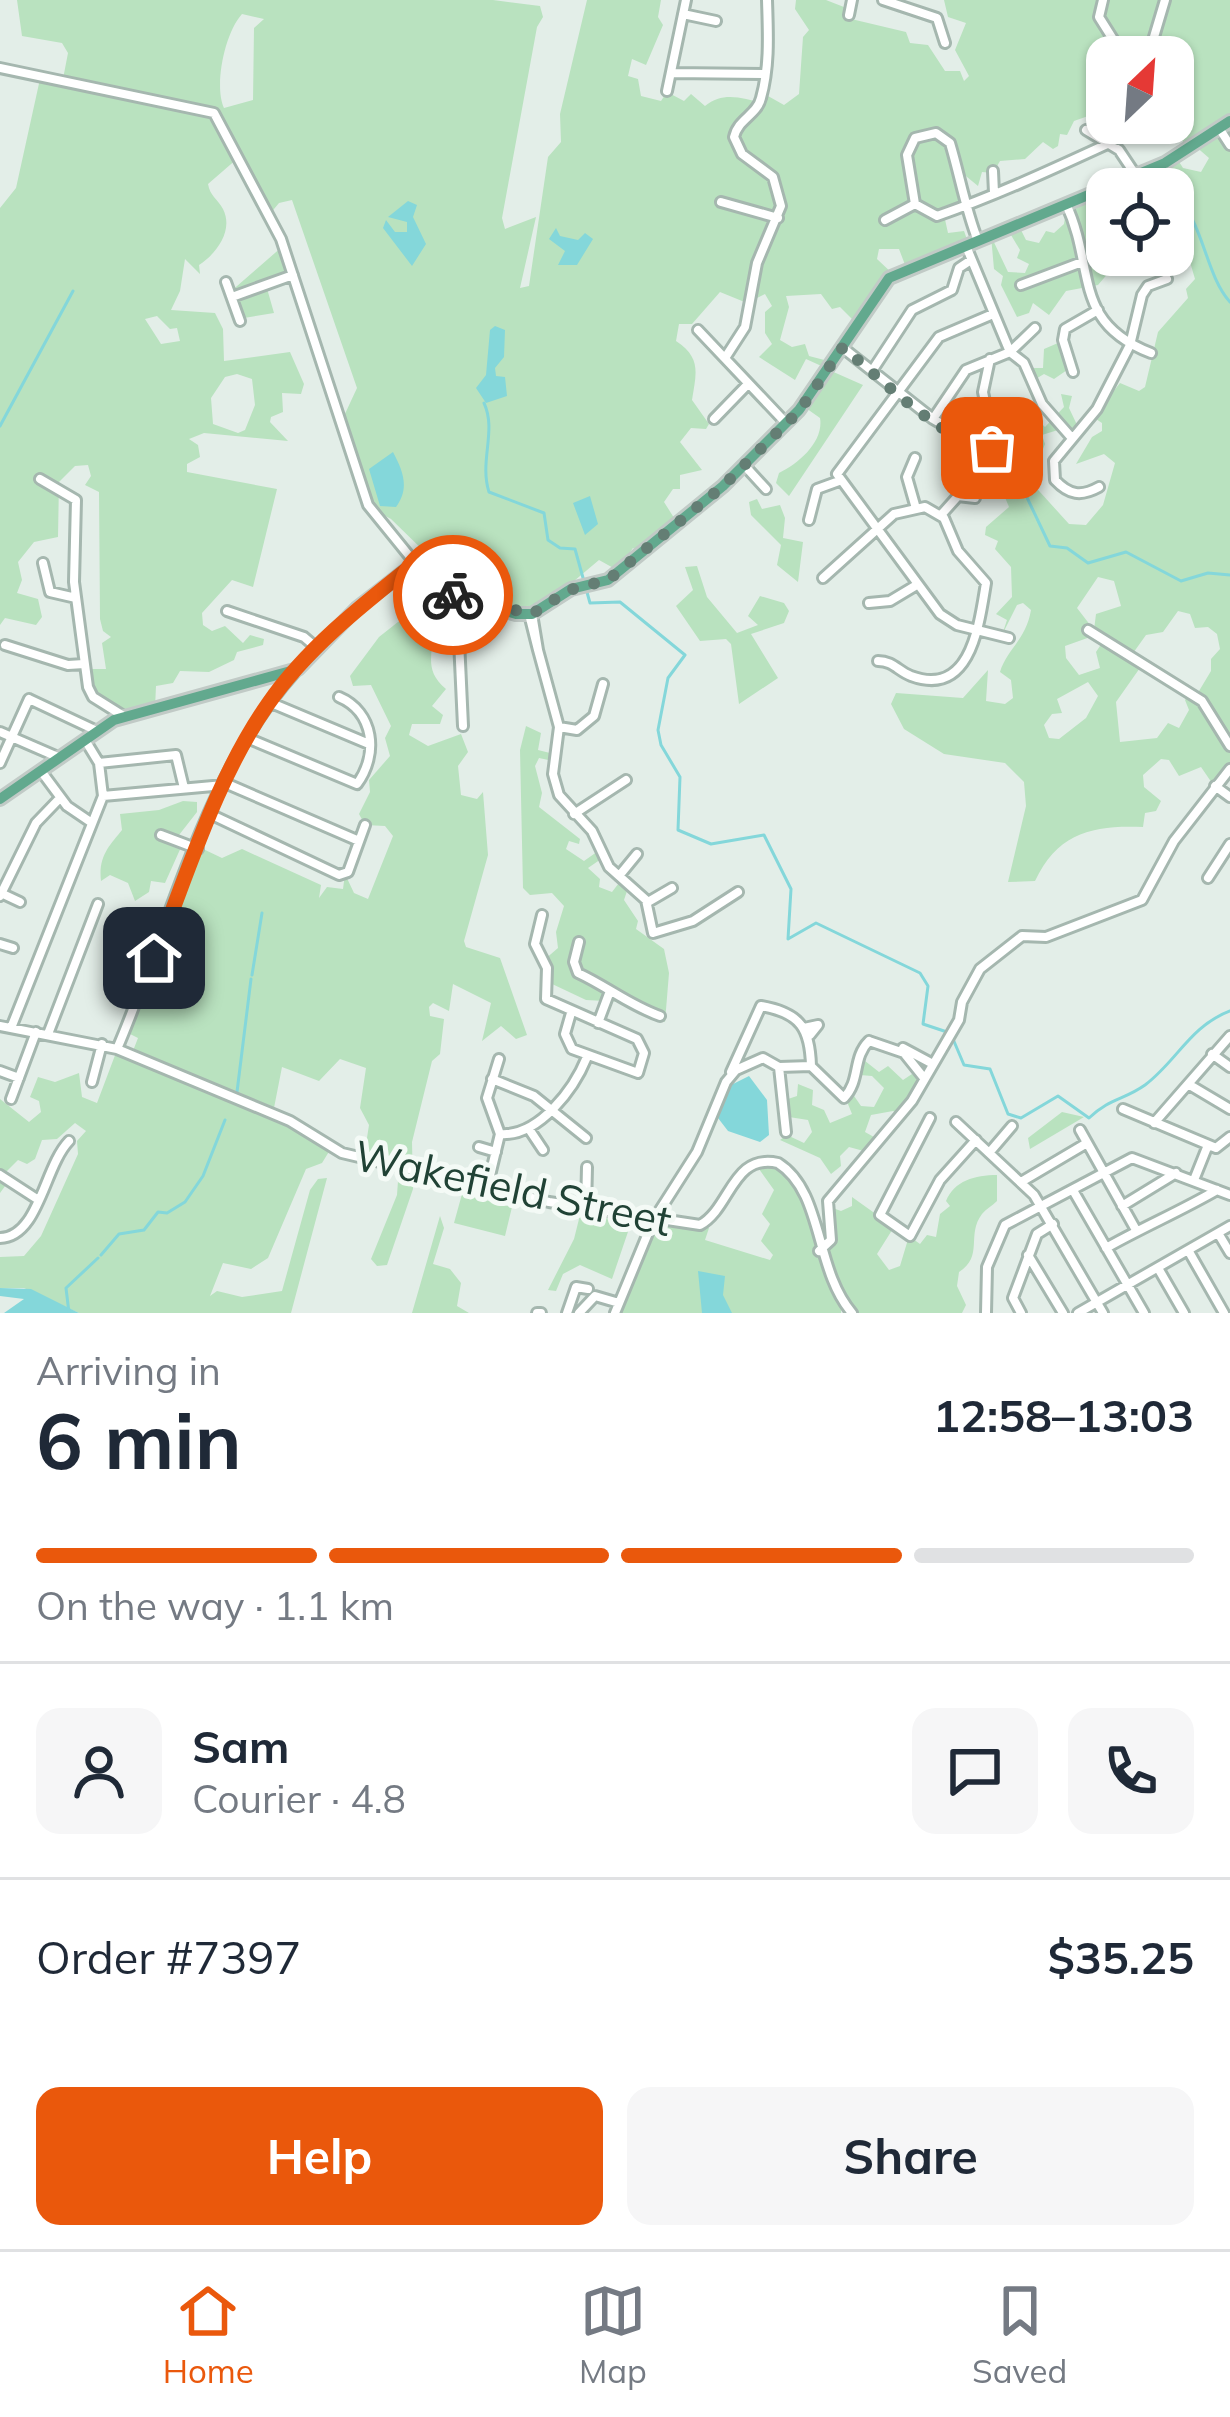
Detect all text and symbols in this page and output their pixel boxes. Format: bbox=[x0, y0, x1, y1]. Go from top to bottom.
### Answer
north arrow bbox=[1086, 36, 1194, 144]
map controls bbox=[1086, 36, 1194, 276]
button: locate bbox=[1086, 168, 1194, 276]
pin bbox=[941, 397, 1043, 499]
icon: bag bbox=[959, 415, 1025, 481]
courier bbox=[393, 535, 513, 655]
icon: bike bbox=[420, 562, 486, 628]
pin bbox=[103, 907, 205, 1009]
icon: home bbox=[121, 925, 187, 991]
street label: Wakefield Street bbox=[350, 1128, 676, 1247]
text: Arriving in bbox=[36, 1346, 221, 1395]
text: 12:58–13:03 bbox=[933, 1387, 1194, 1443]
text: 6 min bbox=[36, 1391, 242, 1489]
text: On the way · 1.1 km bbox=[36, 1581, 394, 1630]
button: person bbox=[36, 1708, 162, 1834]
button: chat bbox=[912, 1708, 1038, 1834]
button: phone bbox=[1068, 1708, 1194, 1834]
text: Sam bbox=[192, 1718, 289, 1774]
text: Courier · 4.8 bbox=[192, 1774, 406, 1823]
text: Order #7397 bbox=[36, 1929, 301, 1985]
text: $35.25 bbox=[1048, 1929, 1194, 1985]
button: Help bbox=[36, 2087, 603, 2225]
button: Share bbox=[627, 2087, 1194, 2225]
tab: Home bbox=[163, 2278, 254, 2391]
tab: Map bbox=[579, 2278, 647, 2391]
tab: Saved bbox=[972, 2278, 1067, 2391]

